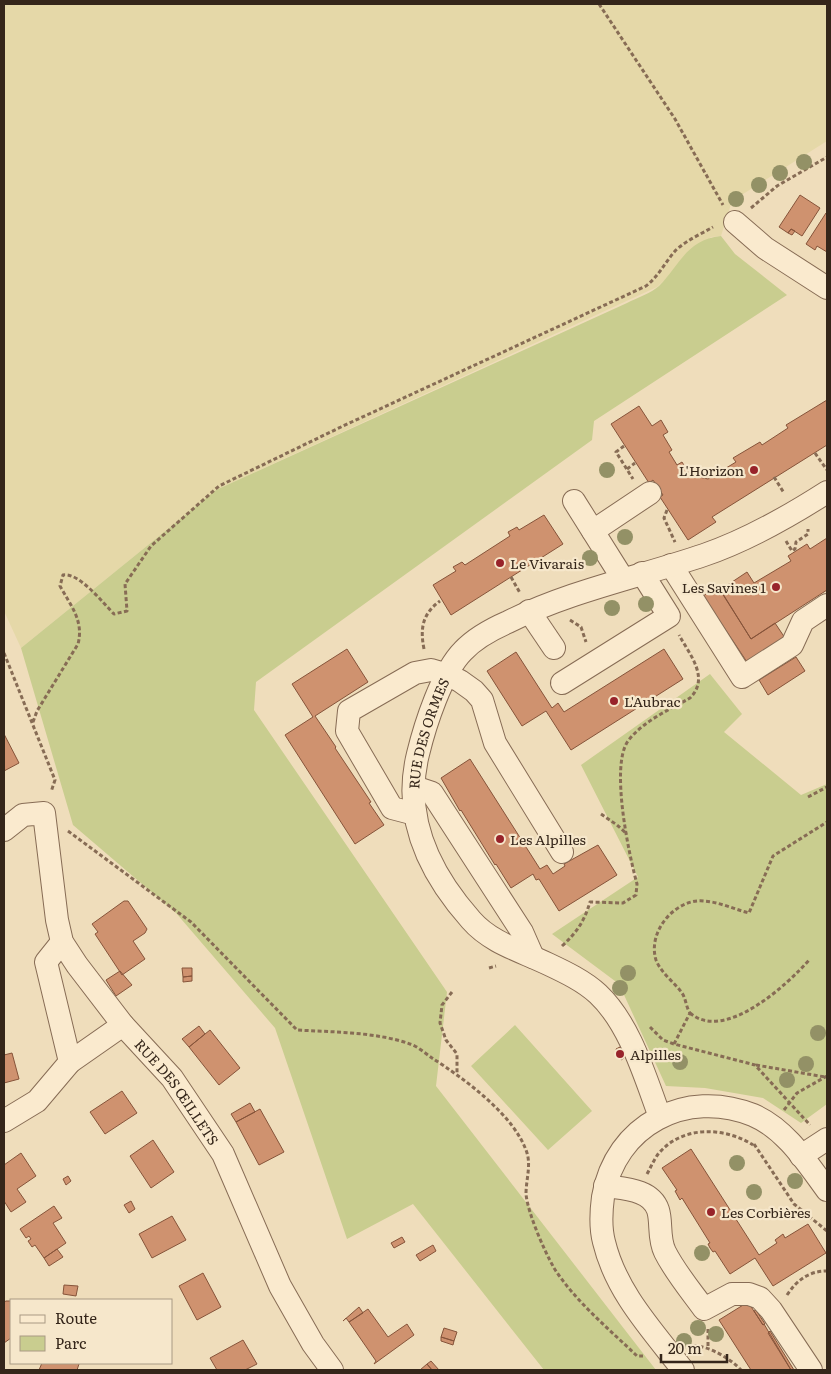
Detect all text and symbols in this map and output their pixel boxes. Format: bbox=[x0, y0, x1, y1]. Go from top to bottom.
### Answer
place label: L'Horizon bbox=[679, 460, 744, 480]
marker: L'Horizon bbox=[748, 464, 760, 476]
place label: Le Vivarais bbox=[510, 553, 584, 573]
marker: Le Vivarais bbox=[494, 557, 506, 569]
place label: Les Savines 1 bbox=[682, 577, 766, 597]
marker: Les Savines 1 bbox=[770, 581, 782, 593]
street label: RUE DES ORMES bbox=[403, 674, 454, 789]
place label: L'Aubrac bbox=[624, 691, 681, 711]
marker: L'Aubrac bbox=[608, 695, 620, 707]
place label: Les Alpilles bbox=[510, 829, 586, 849]
marker: Les Alpilles bbox=[494, 833, 506, 845]
street label: RUE DES ŒILLETS bbox=[130, 1034, 224, 1149]
place label: Alpilles bbox=[630, 1044, 681, 1064]
marker: Alpilles bbox=[614, 1048, 626, 1060]
place label: Les Corbières bbox=[721, 1202, 810, 1222]
marker: Les Corbières bbox=[705, 1206, 717, 1218]
legend bbox=[10, 1299, 172, 1364]
text: Route bbox=[55, 1306, 97, 1329]
text: Parc bbox=[55, 1331, 87, 1354]
scale bar bbox=[661, 1332, 727, 1364]
text: 20 m bbox=[668, 1336, 702, 1359]

